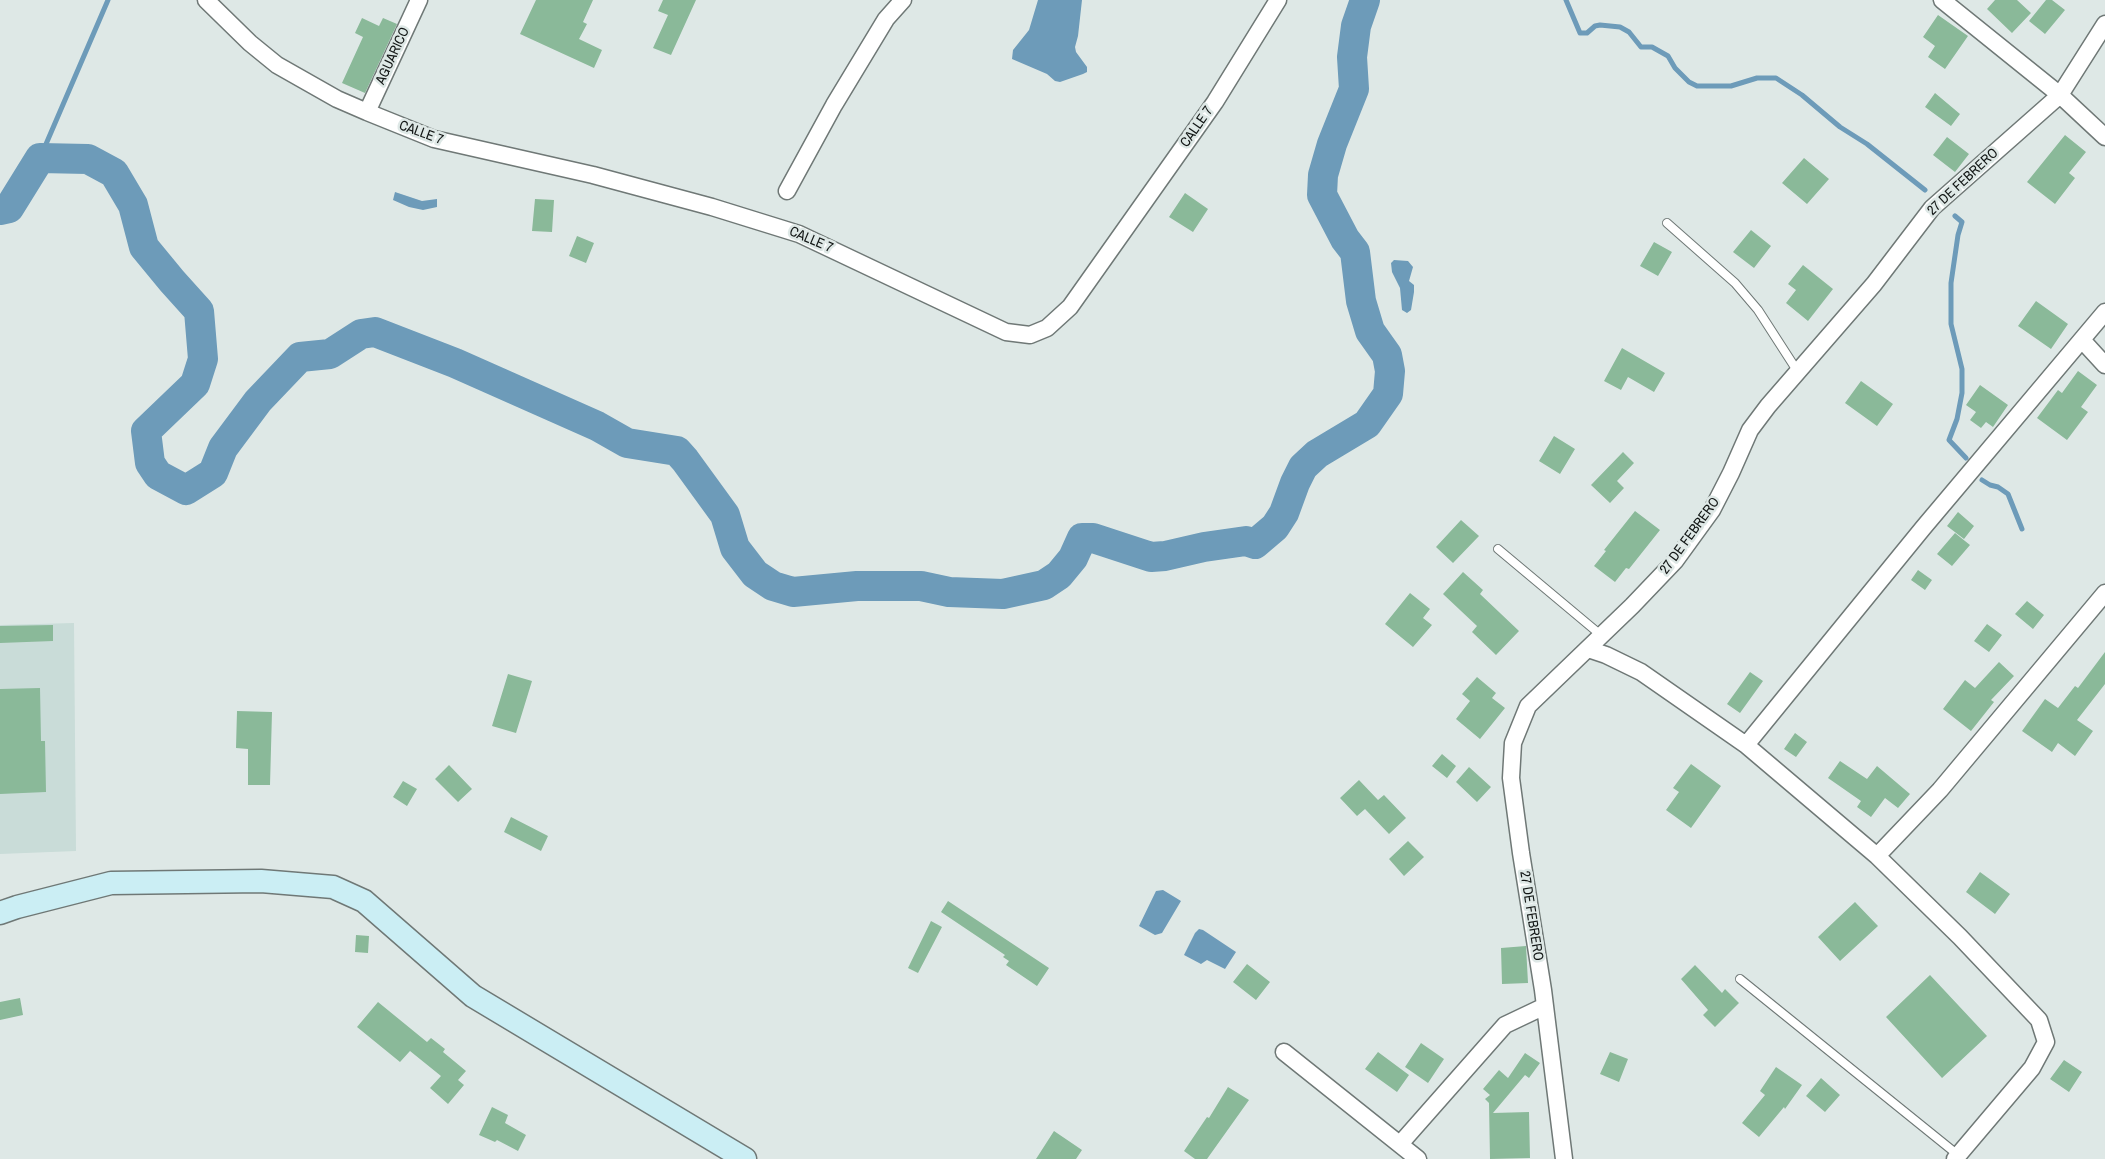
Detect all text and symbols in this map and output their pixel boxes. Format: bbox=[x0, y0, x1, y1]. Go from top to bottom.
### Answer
street label: AGUARICO bbox=[372, 25, 414, 87]
street label: CALLE 7 bbox=[1177, 103, 1217, 151]
street label: CALLE 7 bbox=[397, 117, 445, 149]
street label: 27 DE FEBRERO bbox=[1924, 145, 2002, 219]
street label: CALLE 7 bbox=[787, 223, 835, 257]
street label: 27 DE FEBRERO bbox=[1657, 494, 1723, 578]
street label: 27 DE FEBRERO bbox=[1516, 870, 1546, 962]

